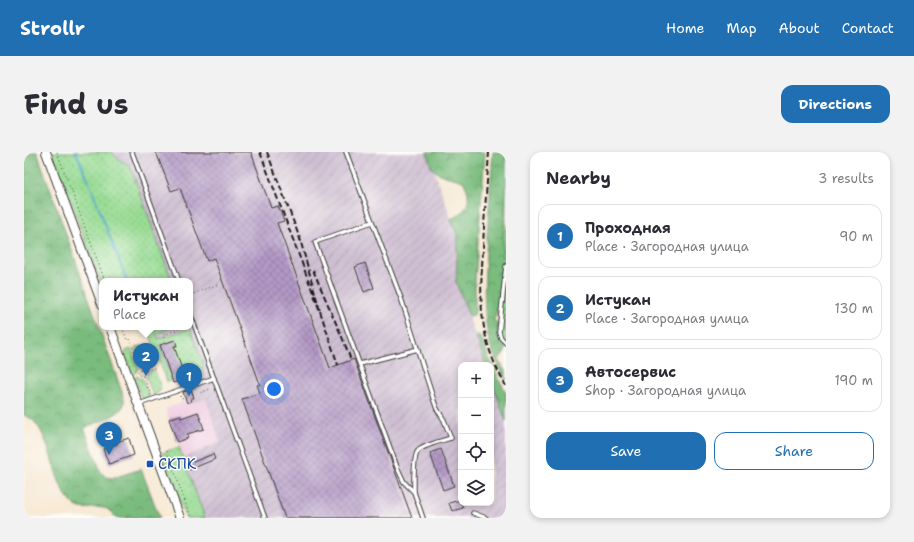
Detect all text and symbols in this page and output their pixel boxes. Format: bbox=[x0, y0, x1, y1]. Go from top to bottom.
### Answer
text: Strollr bbox=[20, 16, 85, 41]
text: Home bbox=[666, 19, 705, 37]
text: Map bbox=[727, 19, 757, 37]
text: About bbox=[779, 19, 820, 37]
text: Contact bbox=[842, 19, 894, 37]
text: Find us bbox=[24, 85, 129, 123]
button: Directions bbox=[781, 85, 890, 123]
text: Nearby bbox=[546, 167, 611, 189]
text: 3 results bbox=[818, 170, 874, 187]
text: Проходная bbox=[585, 218, 671, 238]
text: 1 bbox=[557, 228, 563, 245]
text: 90 m bbox=[839, 228, 873, 245]
text: Place · Загородная улица bbox=[585, 238, 749, 255]
popup bbox=[99, 278, 193, 330]
text: Истукан bbox=[113, 286, 179, 306]
text: Истукан bbox=[585, 290, 651, 310]
text: 2 bbox=[555, 300, 565, 317]
text: 130 m bbox=[835, 300, 873, 317]
text: Place bbox=[113, 306, 146, 323]
text: Place · Загородная улица bbox=[585, 310, 749, 327]
pin: 2 bbox=[133, 343, 159, 376]
map controls bbox=[458, 362, 494, 506]
button: + bbox=[458, 362, 494, 398]
text: Автосервис bbox=[585, 362, 676, 382]
pin: 1 bbox=[176, 363, 202, 396]
text: 3 bbox=[555, 372, 565, 389]
text: 190 m bbox=[834, 372, 873, 389]
your location bbox=[264, 379, 284, 399]
text: Shop · Загородная улица bbox=[585, 382, 746, 399]
button: − bbox=[458, 398, 494, 434]
pin: 3 bbox=[96, 422, 122, 455]
button: Save bbox=[546, 432, 706, 470]
button: Share bbox=[714, 432, 874, 470]
button: locate bbox=[458, 434, 494, 470]
place label: СКПК bbox=[158, 454, 197, 474]
marker: СКПК bbox=[145, 459, 155, 469]
button: layers bbox=[458, 470, 494, 506]

